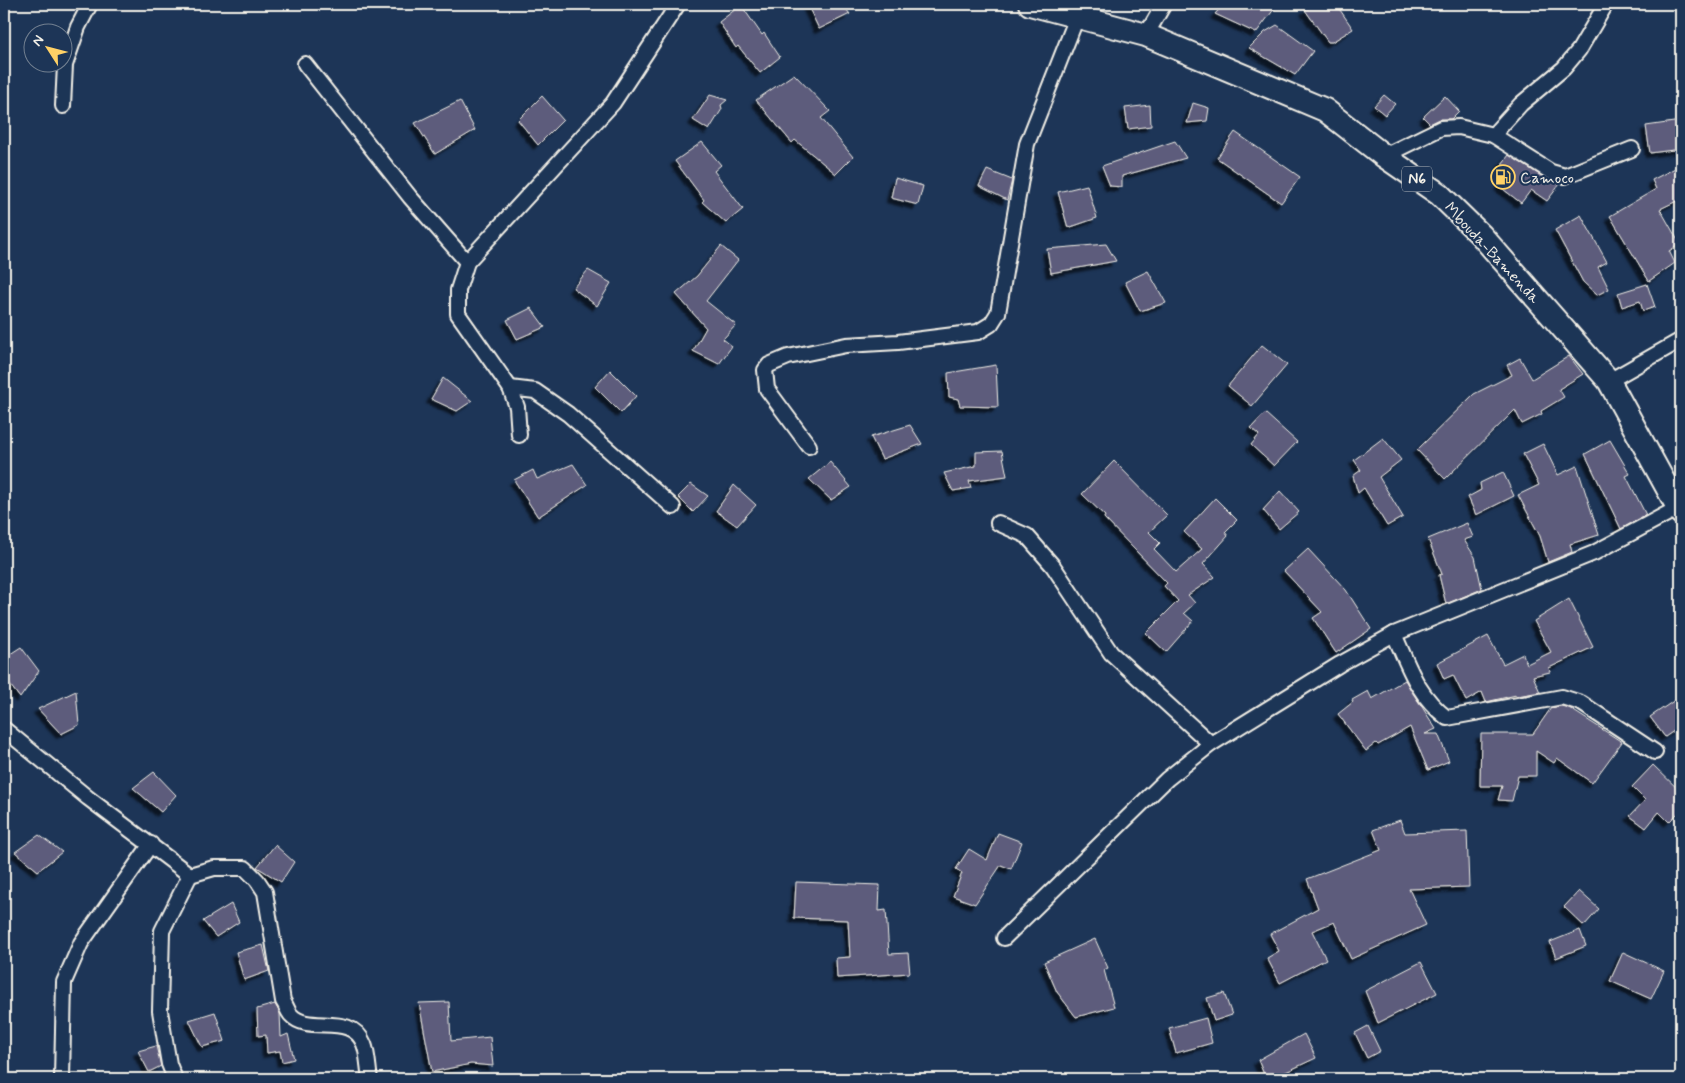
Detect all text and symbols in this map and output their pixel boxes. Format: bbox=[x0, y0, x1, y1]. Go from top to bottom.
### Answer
north arrow bbox=[22, 22, 72, 72]
text: N bbox=[28, 32, 48, 50]
fuel station icon: Camoco bbox=[1490, 164, 1516, 190]
road number: N6 bbox=[1402, 166, 1432, 192]
place label: Camoco bbox=[1520, 168, 1574, 189]
street label: Mbouda-Bamenda bbox=[1439, 198, 1545, 308]

